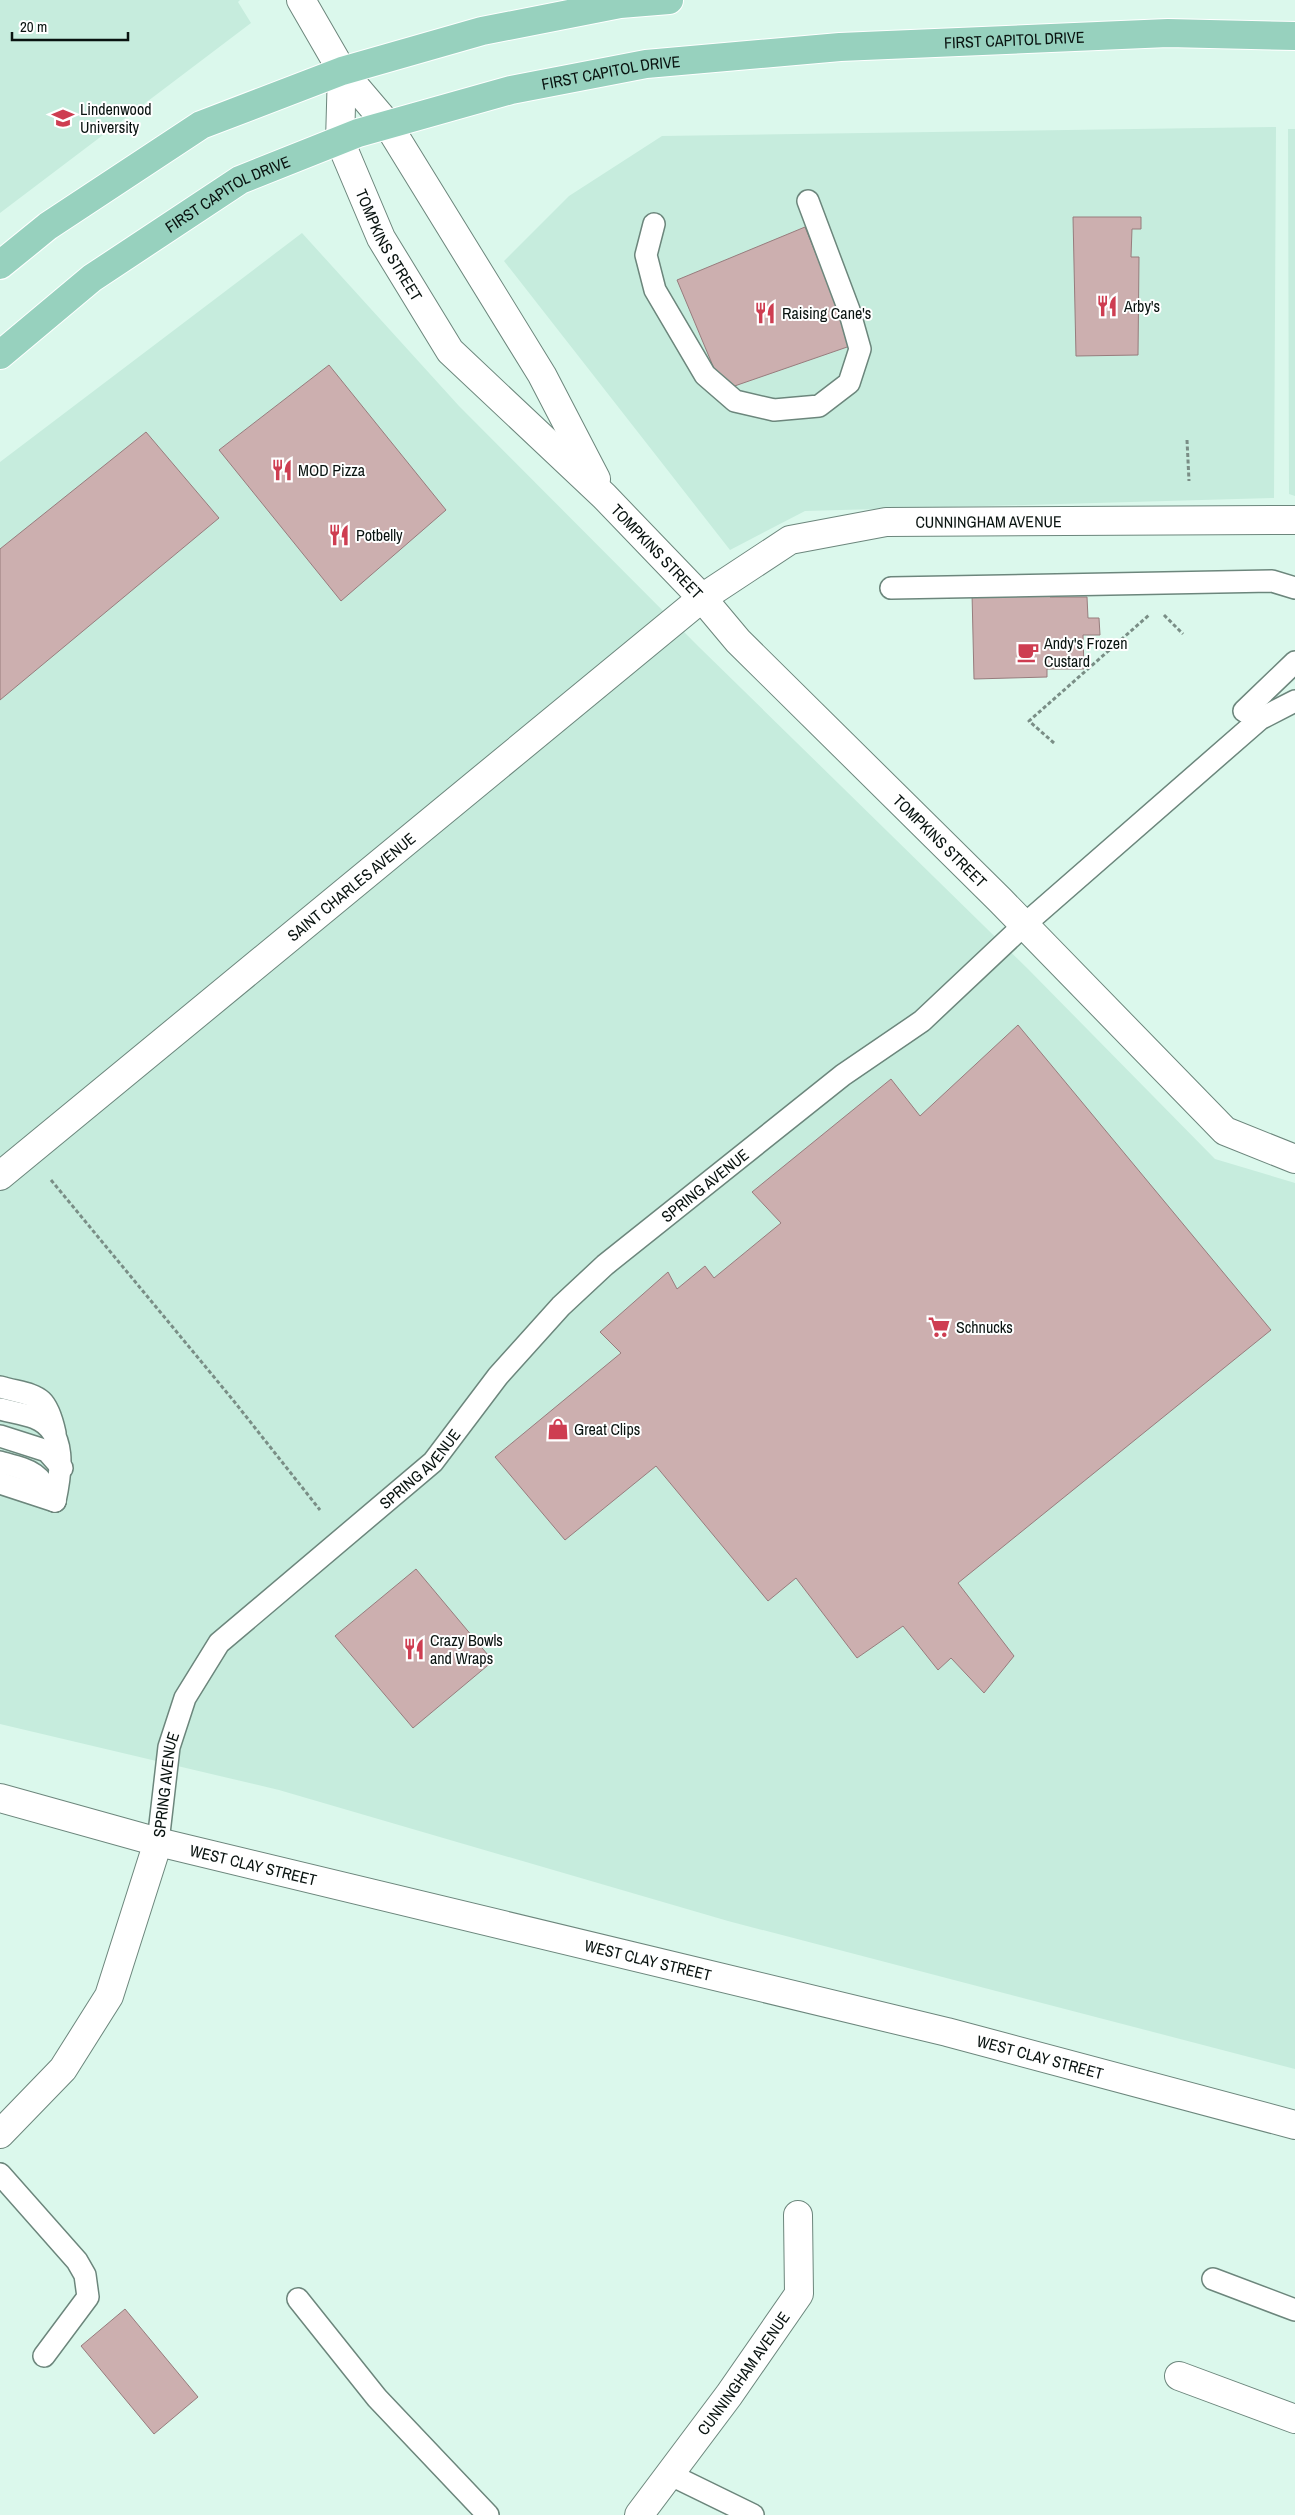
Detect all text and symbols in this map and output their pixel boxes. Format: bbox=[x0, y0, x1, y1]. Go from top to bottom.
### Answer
scale bar bbox=[12, 10, 129, 42]
text: 20 m bbox=[20, 16, 47, 37]
street label: FIRST CAPITOL DRIVE bbox=[943, 26, 1085, 54]
street label: FIRST CAPITOL DRIVE bbox=[540, 50, 681, 95]
place label: Lindenwood University bbox=[80, 98, 152, 138]
school or university icon: Lindenwood University bbox=[50, 105, 76, 131]
street label: FIRST CAPITOL DRIVE bbox=[161, 150, 293, 238]
street label: TOMPKINS STREET bbox=[351, 186, 428, 305]
restaurant icon: Arby's bbox=[1094, 293, 1120, 319]
place label: Arby's bbox=[1123, 295, 1160, 317]
restaurant icon: Raising Cane's bbox=[752, 300, 778, 326]
place label: Raising Cane's bbox=[782, 302, 871, 324]
restaurant icon: MOD Pizza bbox=[269, 457, 295, 483]
place label: MOD Pizza bbox=[298, 459, 366, 481]
street label: TOMPKINS STREET bbox=[606, 499, 708, 604]
street label: CUNNINGHAM AVENUE bbox=[915, 510, 1062, 533]
restaurant icon: Potbelly bbox=[326, 522, 352, 548]
place label: Potbelly bbox=[356, 524, 403, 546]
place label: Andy's Frozen Custard bbox=[1043, 632, 1127, 672]
cafe icon: Andy's Frozen Custard bbox=[1015, 639, 1041, 665]
street label: TOMPKINS STREET bbox=[888, 789, 992, 892]
street label: SAINT CHARLES AVENUE bbox=[282, 827, 420, 946]
street label: SPRING AVENUE bbox=[656, 1144, 753, 1227]
supermarket icon: Schnucks bbox=[926, 1314, 952, 1340]
place label: Schnucks bbox=[956, 1316, 1013, 1338]
shop icon: Great Clips bbox=[545, 1416, 571, 1442]
place label: Great Clips bbox=[574, 1418, 640, 1440]
street label: SPRING AVENUE bbox=[375, 1424, 465, 1514]
place label: Crazy Bowls and Wraps bbox=[430, 1629, 503, 1669]
restaurant icon: Crazy Bowls and Wraps bbox=[401, 1636, 427, 1662]
street label: SPRING AVENUE bbox=[148, 1729, 184, 1838]
street label: WEST CLAY STREET bbox=[188, 1839, 319, 1891]
street label: WEST CLAY STREET bbox=[582, 1934, 714, 1986]
street label: WEST CLAY STREET bbox=[975, 2029, 1106, 2084]
street label: CUNNINGHAM AVENUE bbox=[692, 2307, 795, 2439]

